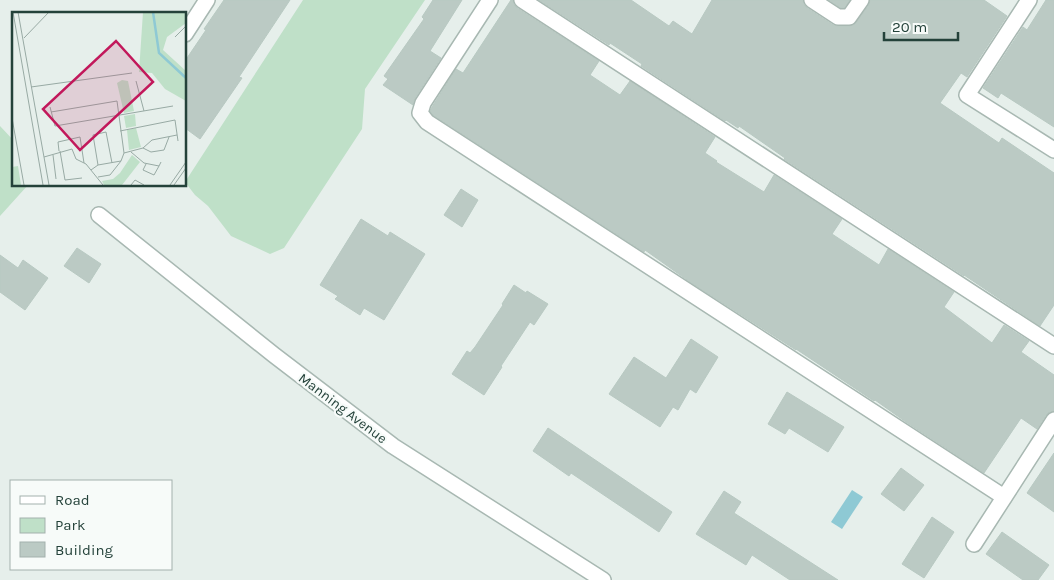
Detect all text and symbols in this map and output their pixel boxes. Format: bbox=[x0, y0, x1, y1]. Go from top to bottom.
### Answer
scale bar bbox=[884, 10, 958, 42]
inset map bbox=[12, 12, 186, 186]
text: 20 m bbox=[892, 18, 927, 36]
street label: Manning Avenue bbox=[295, 370, 390, 447]
legend bbox=[10, 480, 172, 570]
text: Road bbox=[55, 491, 90, 509]
text: Park bbox=[55, 516, 85, 534]
text: Building bbox=[55, 541, 113, 559]

